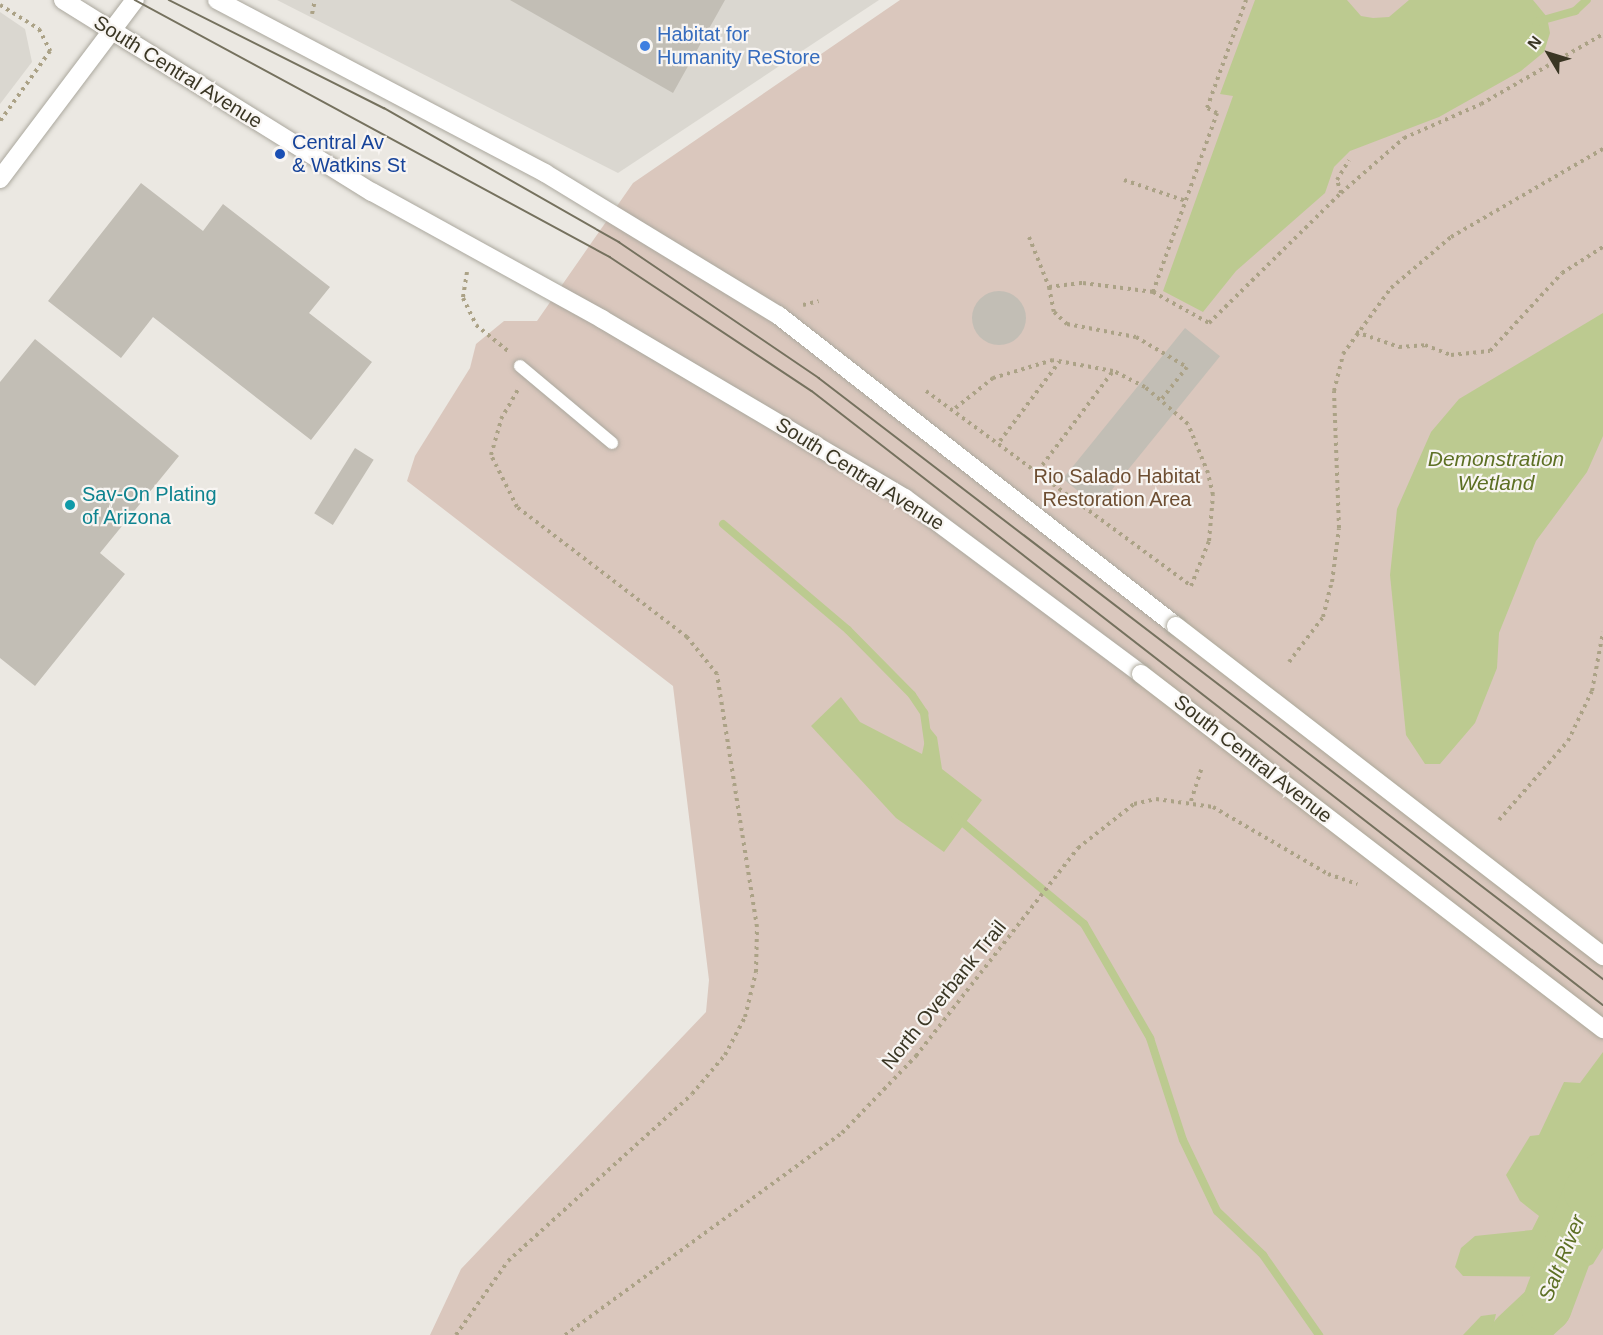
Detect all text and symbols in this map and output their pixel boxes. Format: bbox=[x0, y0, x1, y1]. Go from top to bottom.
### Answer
street label: South Central Avenue bbox=[89, 10, 267, 134]
place label: Habitat for Humanity ReStore bbox=[657, 22, 820, 69]
north arrow bbox=[1519, 24, 1579, 84]
text: N bbox=[1524, 33, 1545, 52]
marker: Habitat for Humanity ReStore bbox=[638, 39, 652, 53]
place label: Central Av & Watkins St bbox=[292, 130, 406, 177]
marker: Central Av & Watkins St bbox=[273, 147, 287, 161]
street label: South Central Avenue bbox=[771, 412, 949, 536]
water label: Demonstration Wetland bbox=[1428, 446, 1564, 496]
park label: Rio Salado Habitat Restoration Area bbox=[1034, 464, 1200, 511]
place label: Sav-On Plating of Arizona bbox=[82, 482, 217, 529]
marker: Sav-On Plating of Arizona bbox=[63, 498, 77, 512]
street label: South Central Avenue bbox=[1169, 689, 1337, 829]
street label: North Overbank Trail bbox=[877, 916, 1011, 1074]
water label: Salt River bbox=[1533, 1211, 1591, 1305]

